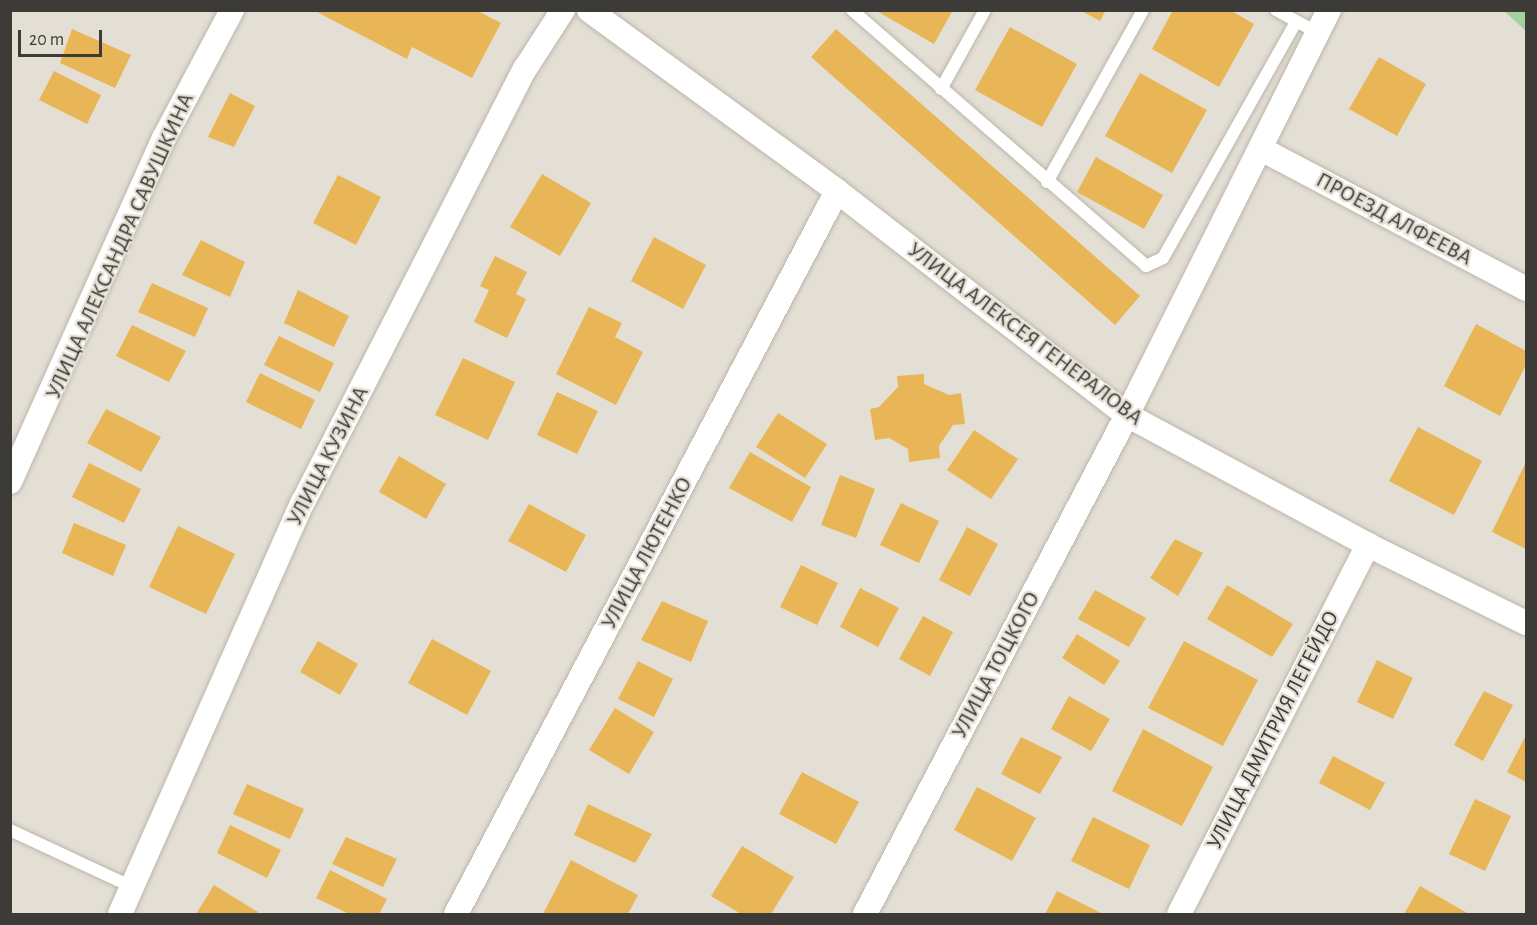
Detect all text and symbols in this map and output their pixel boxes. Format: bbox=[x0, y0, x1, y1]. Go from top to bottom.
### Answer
scale bar bbox=[21, 18, 105, 56]
text: 20 m bbox=[29, 31, 64, 49]
street label: УЛИЦА АЛЕКСАНДРА САВУШКИНА bbox=[40, 89, 200, 403]
street label: ПРОЕЗД АЛФЕЕВА bbox=[1312, 167, 1476, 271]
street label: УЛИЦА АЛЕКСЕЯ ГЕНЕРАЛОВА bbox=[902, 237, 1148, 431]
street label: УЛИЦА КУЗИНА bbox=[282, 382, 374, 530]
street label: УЛИЦА ЛЮТЕНКО bbox=[596, 472, 698, 634]
street label: УЛИЦА ТОЦКОГО bbox=[946, 587, 1046, 743]
street label: УЛИЦА ДМИТРИЯ ЛЕГЕЙДО bbox=[1201, 606, 1345, 854]

